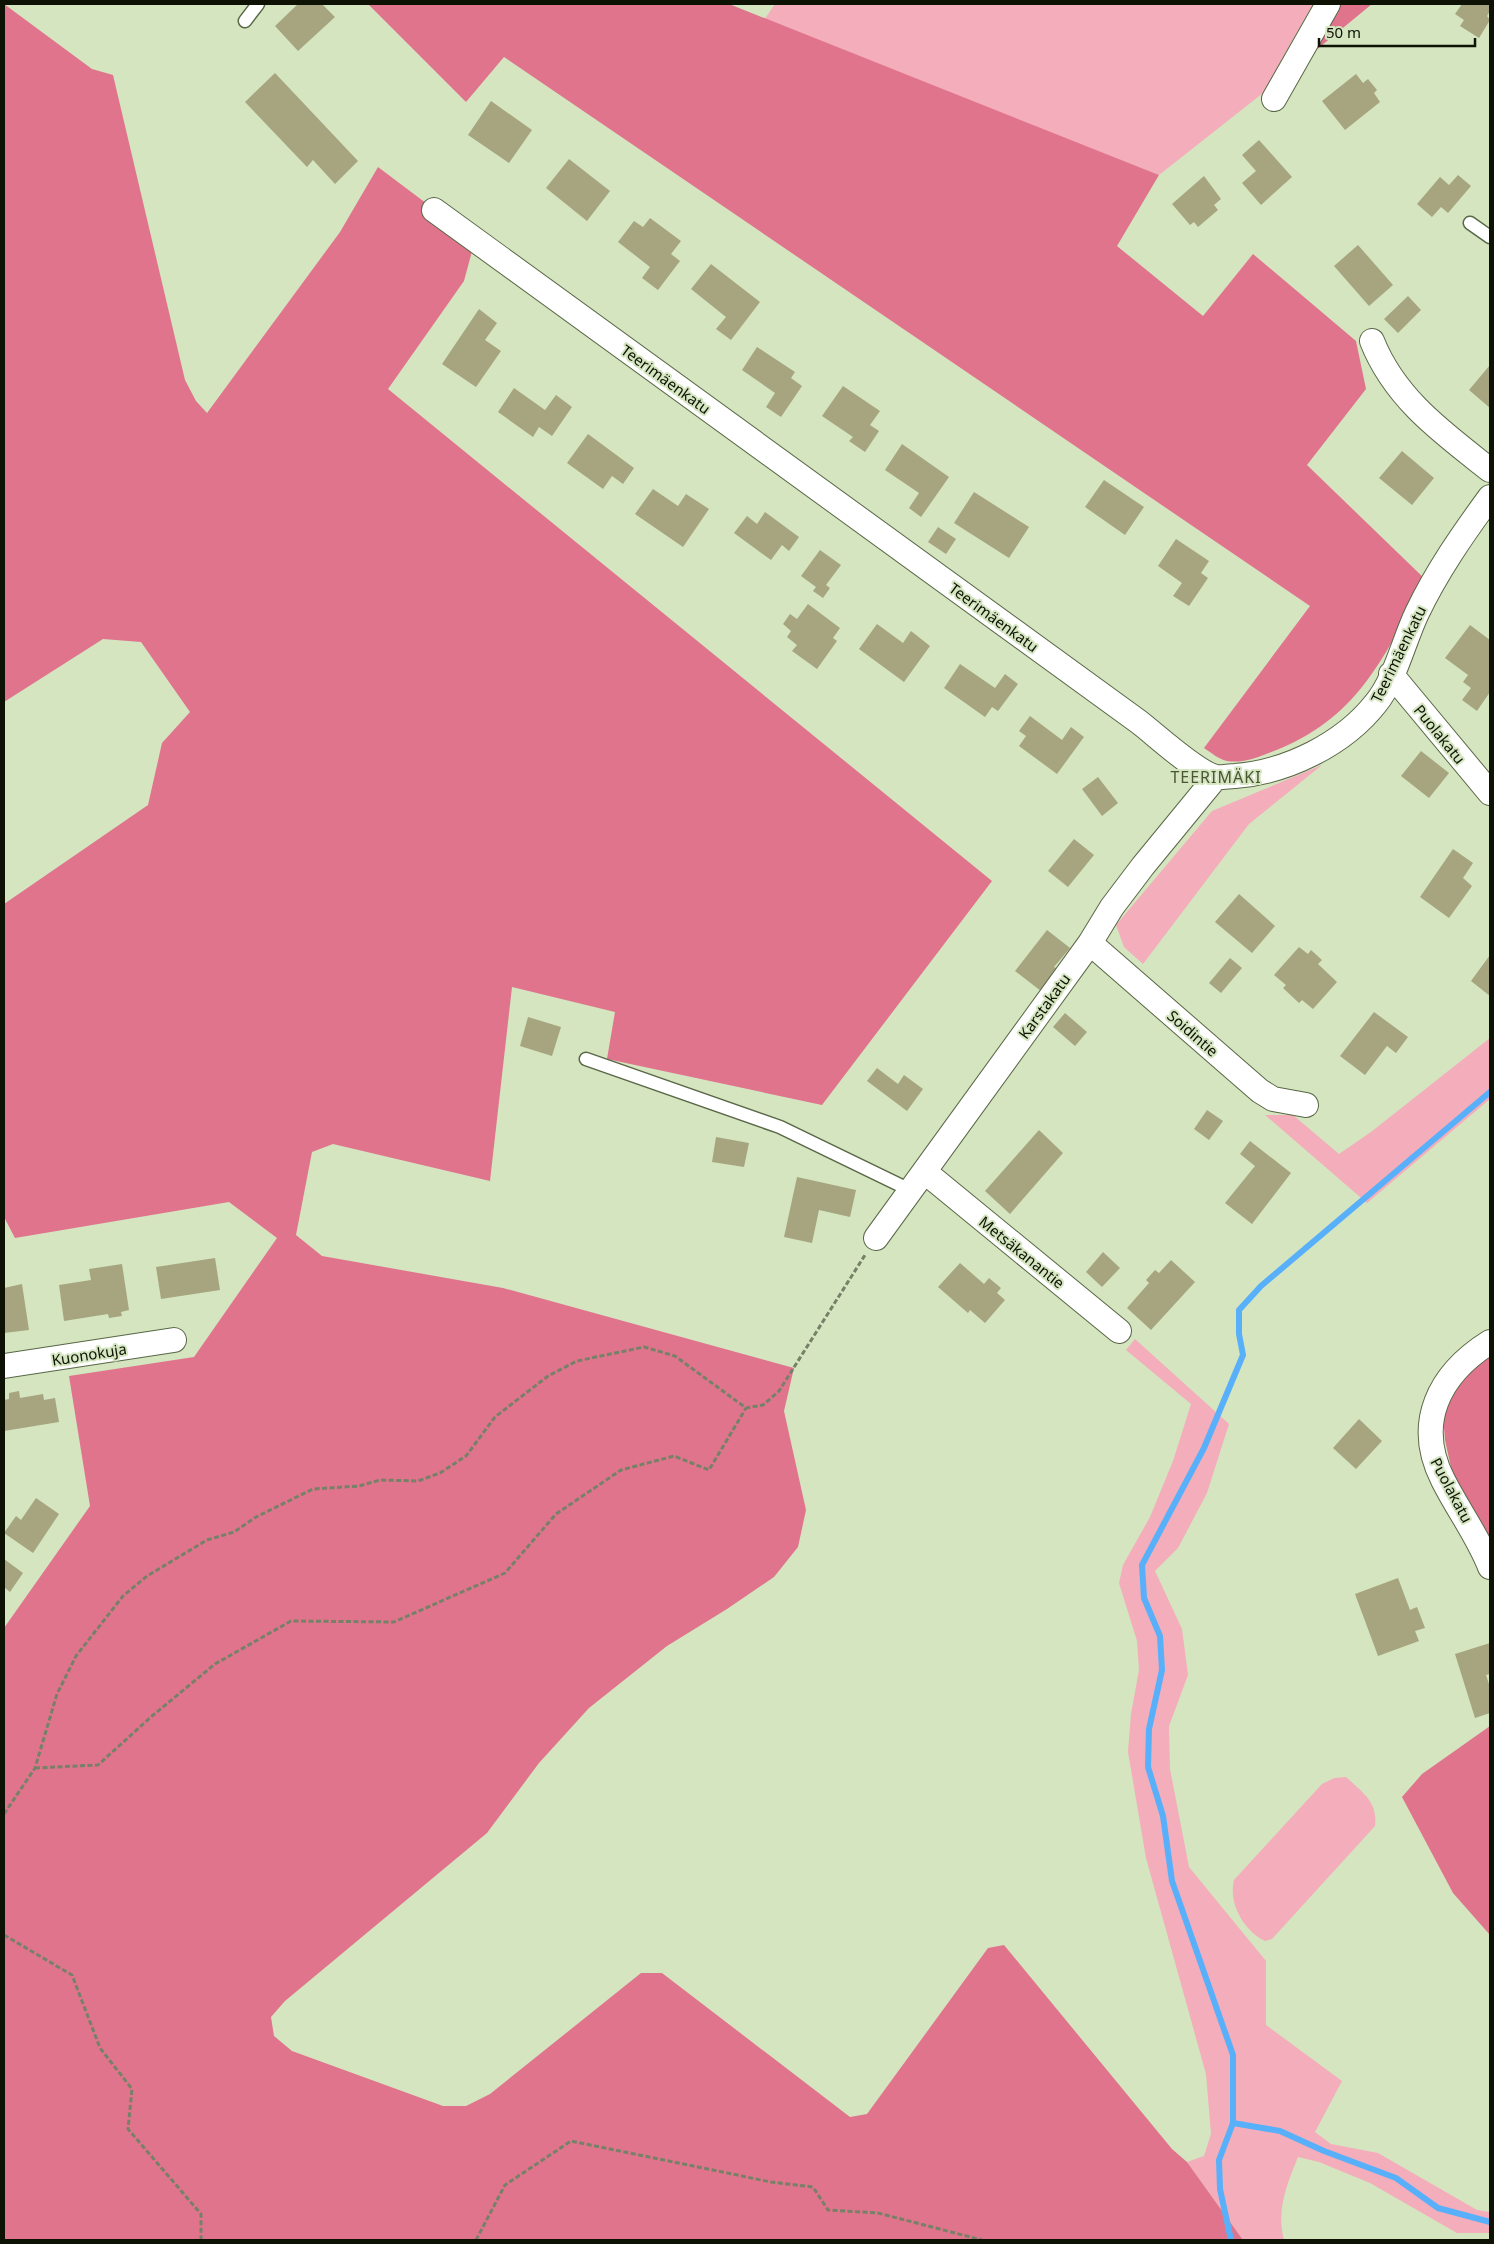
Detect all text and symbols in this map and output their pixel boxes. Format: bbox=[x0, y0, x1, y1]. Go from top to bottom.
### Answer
scale bar bbox=[1319, 15, 1475, 47]
text: 50 m bbox=[1326, 22, 1361, 42]
street label: Teerimäenkatu bbox=[617, 340, 715, 418]
street label: Teerimäenkatu bbox=[945, 578, 1043, 656]
street label: Teerimäenkatu bbox=[1366, 602, 1430, 706]
street label: Puolakatu bbox=[1410, 700, 1470, 768]
district label: TEERIMÄKI bbox=[1170, 766, 1262, 788]
street label: Karstakatu bbox=[1014, 969, 1074, 1043]
street label: Soidintie bbox=[1163, 1005, 1223, 1061]
street label: Metsäkanantie bbox=[975, 1211, 1069, 1293]
street label: Kuonokuja bbox=[50, 1338, 128, 1370]
street label: Puolakatu bbox=[1427, 1454, 1477, 1526]

